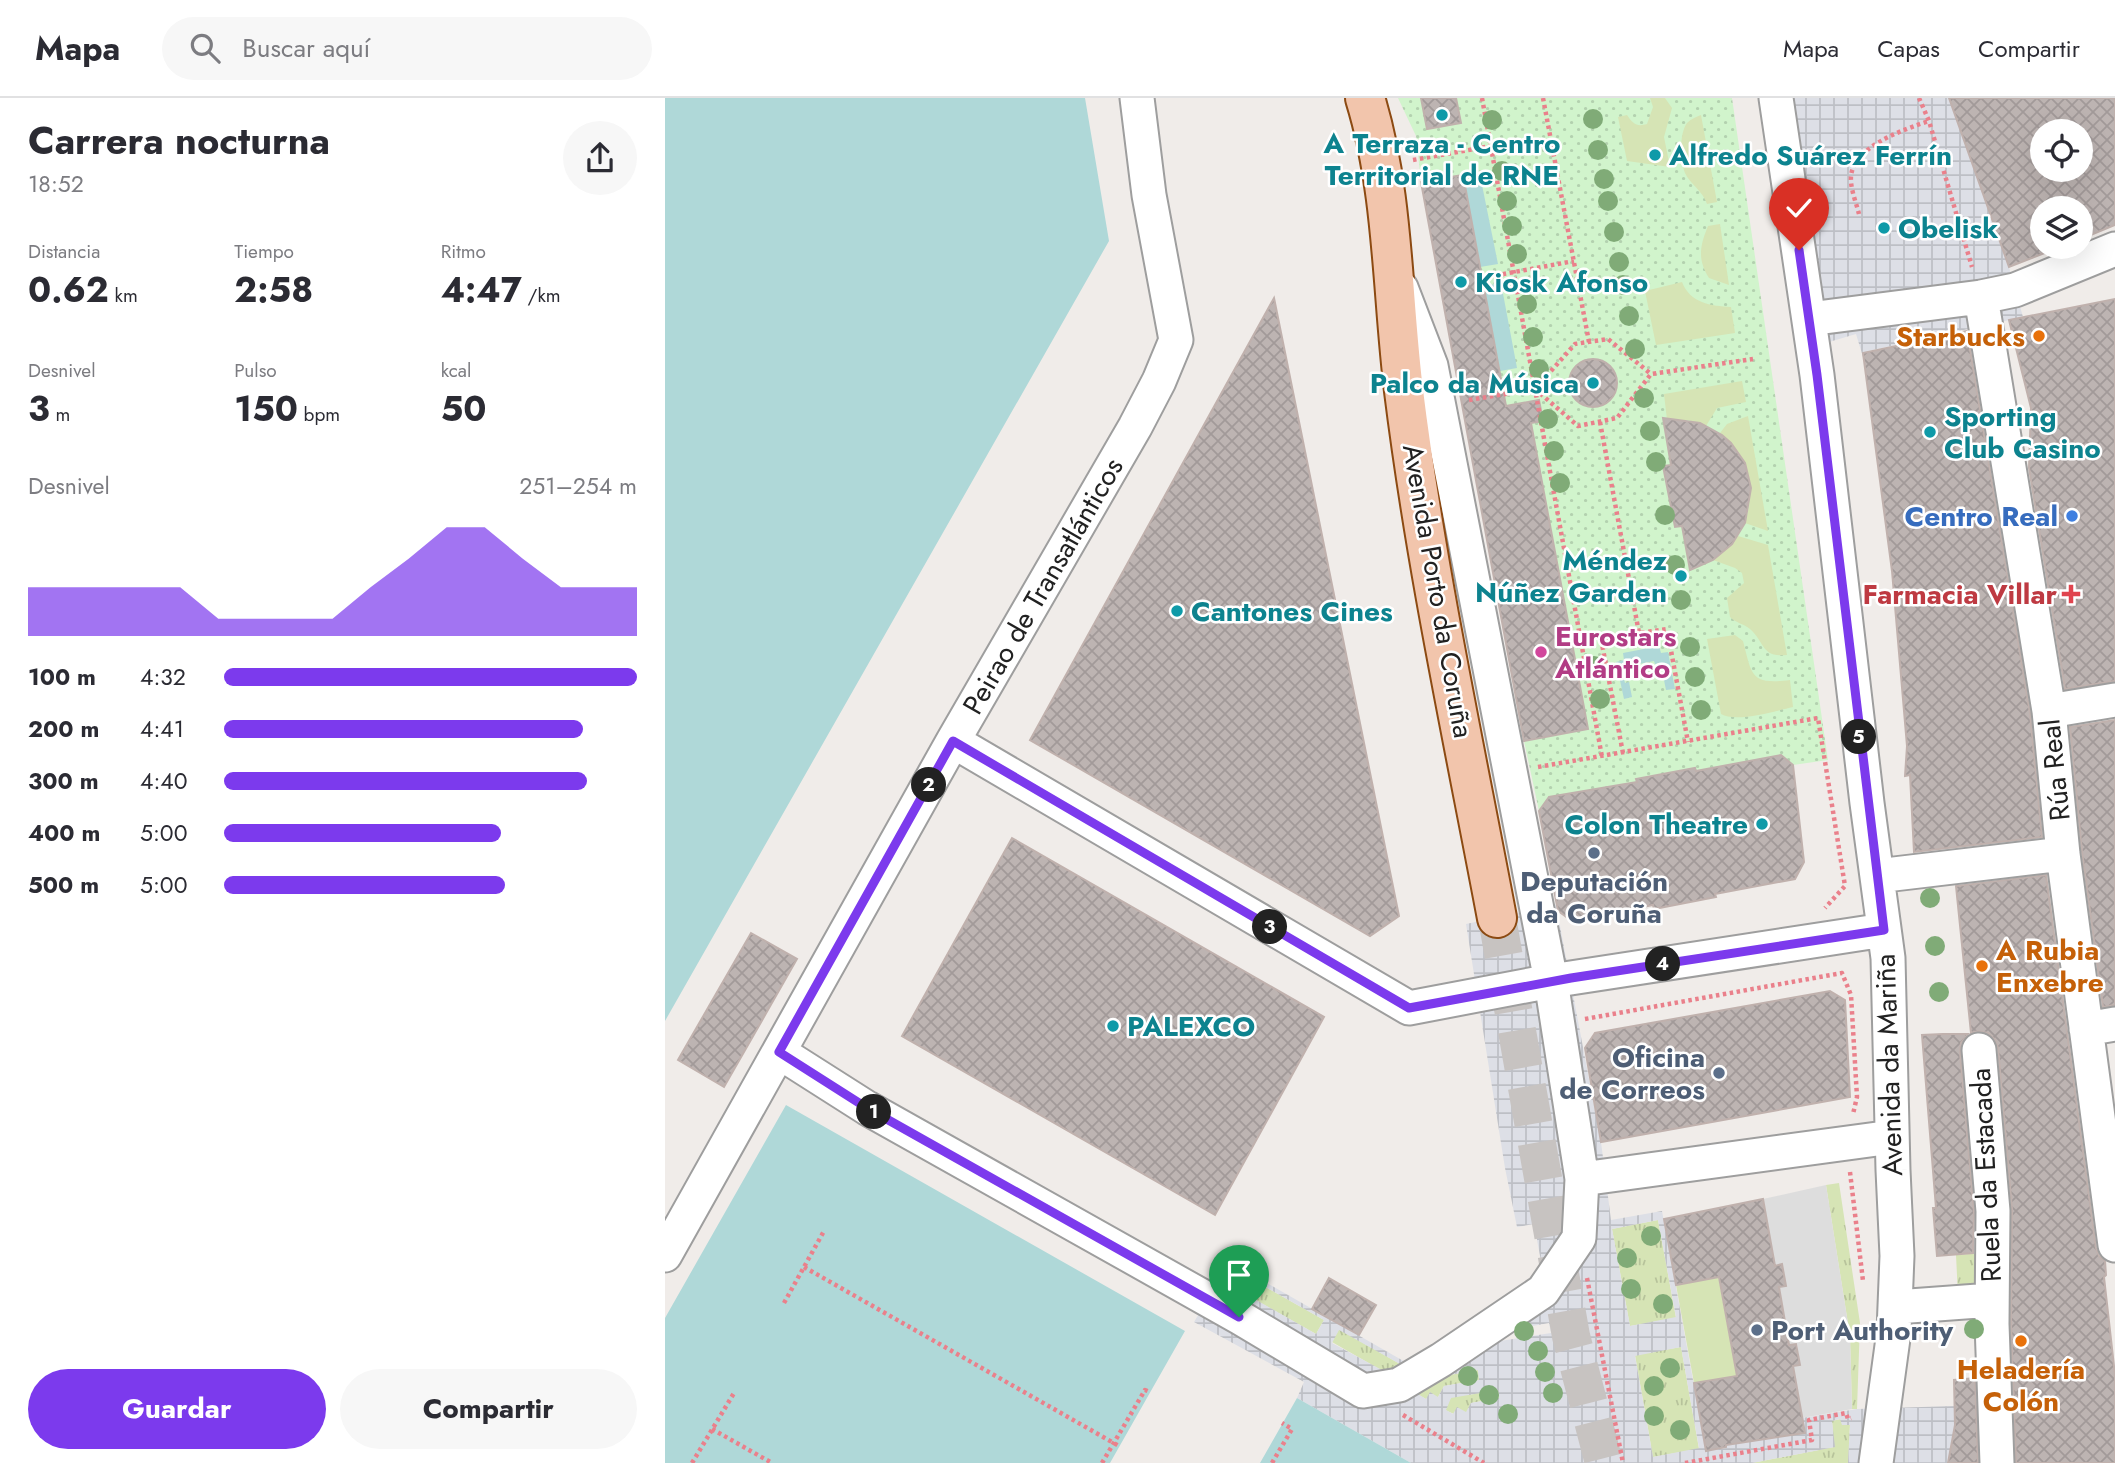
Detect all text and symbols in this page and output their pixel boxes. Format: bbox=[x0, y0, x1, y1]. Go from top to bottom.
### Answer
search box bbox=[162, 17, 652, 80]
text: Mapa bbox=[35, 25, 120, 72]
icon: search bbox=[186, 29, 224, 67]
text: Buscar aquí bbox=[242, 29, 370, 67]
text: Mapa bbox=[1783, 31, 1839, 66]
text: Capas bbox=[1877, 31, 1940, 66]
text: Compartir bbox=[1978, 31, 2080, 66]
marker: A Terraza - Centro Territorial de RNE bbox=[1434, 107, 1450, 123]
text: Carrera nocturna bbox=[28, 113, 330, 168]
map controls bbox=[2030, 119, 2093, 259]
button: locate bbox=[2030, 119, 2093, 182]
button: share bbox=[563, 121, 637, 195]
place label: A Terraza - Centro Territorial de RNE bbox=[1322, 123, 1561, 196]
place label: Alfredo Suárez Ferrín bbox=[1668, 135, 1952, 176]
marker: Alfredo Suárez Ferrín bbox=[1647, 147, 1663, 163]
text: 18:52 bbox=[28, 167, 84, 201]
pin bbox=[1769, 178, 1829, 250]
icon: check bbox=[1780, 189, 1818, 227]
button: layers bbox=[2030, 196, 2093, 259]
place label: Obelisk bbox=[1898, 208, 1999, 249]
marker: Obelisk bbox=[1876, 220, 1892, 236]
text: Distancia bbox=[28, 238, 100, 265]
text: Tiempo bbox=[234, 238, 294, 265]
text: Ritmo bbox=[441, 238, 486, 265]
place label: Kiosk Afonso bbox=[1475, 262, 1648, 303]
text: 0.62 bbox=[28, 265, 109, 315]
text: 2:58 bbox=[234, 265, 313, 315]
text: 4:47 bbox=[441, 265, 522, 315]
marker: Kiosk Afonso bbox=[1453, 274, 1469, 290]
text: km bbox=[109, 282, 138, 309]
text: /km bbox=[522, 282, 561, 309]
place label: Starbucks bbox=[1896, 316, 2025, 357]
marker: Starbucks bbox=[2031, 328, 2047, 344]
text: Desnivel bbox=[28, 357, 96, 384]
text: Pulso bbox=[234, 357, 277, 384]
text: kcal bbox=[441, 357, 471, 384]
place label: Palco da Música bbox=[1370, 363, 1579, 404]
marker: Palco da Música bbox=[1585, 375, 1601, 391]
text: 3 bbox=[28, 384, 50, 434]
text: 150 bbox=[234, 384, 298, 434]
text: 50 bbox=[441, 384, 486, 434]
place label: Sporting Club Casino bbox=[1944, 396, 2101, 469]
text: m bbox=[50, 401, 70, 428]
text: bpm bbox=[298, 401, 340, 428]
marker: Sporting Club Casino bbox=[1922, 424, 1938, 440]
street label: Avenida Porto da Coruña bbox=[1392, 441, 1484, 741]
street label: Peirao de Transatlánticos bbox=[953, 450, 1133, 722]
text: Desnivel bbox=[28, 469, 110, 503]
text: 251–254 m bbox=[519, 469, 637, 503]
place label: Centro Real bbox=[1905, 496, 2058, 537]
marker: Centro Real bbox=[2064, 508, 2080, 524]
place label: Méndez Núñez Garden bbox=[1475, 540, 1667, 613]
marker: Méndez Núñez Garden bbox=[1673, 568, 1689, 584]
place label: Farmacia Villar bbox=[1863, 574, 2057, 615]
marker: Farmacia Villar bbox=[2063, 586, 2079, 602]
place label: Cantones Cines bbox=[1191, 591, 1393, 632]
marker: Cantones Cines bbox=[1169, 603, 1185, 619]
place label: Eurostars Atlántico bbox=[1554, 616, 1677, 689]
marker: Eurostars Atlántico bbox=[1533, 644, 1549, 660]
text: 100 m bbox=[28, 660, 96, 694]
text: 4:32 bbox=[140, 660, 186, 694]
text: 200 m bbox=[28, 712, 99, 746]
text: 4:41 bbox=[140, 712, 184, 746]
street label: Rúa Real bbox=[2029, 717, 2081, 823]
pin: 5 bbox=[1841, 720, 1877, 754]
text: 5 bbox=[1852, 723, 1865, 750]
text: 300 m bbox=[28, 764, 99, 798]
text: 4:40 bbox=[140, 764, 188, 798]
pin: 2 bbox=[911, 768, 947, 802]
text: 2 bbox=[922, 771, 935, 798]
place label: Colon Theatre bbox=[1564, 804, 1748, 845]
text: 400 m bbox=[28, 816, 100, 850]
text: 5:00 bbox=[140, 816, 187, 850]
marker: Colon Theatre bbox=[1754, 816, 1770, 832]
marker: Deputación da Coruña bbox=[1586, 845, 1602, 861]
place label: Deputación da Coruña bbox=[1520, 861, 1668, 934]
text: 500 m bbox=[28, 868, 99, 902]
text: 5:00 bbox=[140, 868, 187, 902]
pin: 3 bbox=[1253, 910, 1287, 944]
text: 3 bbox=[1264, 913, 1275, 940]
place label: A Rubia Enxebre bbox=[1995, 930, 2104, 1003]
pin: 4 bbox=[1646, 946, 1681, 982]
text: 4 bbox=[1656, 950, 1669, 977]
street label: Avenida da Mariña bbox=[1865, 953, 1913, 1177]
marker: A Rubia Enxebre bbox=[1974, 958, 1990, 974]
place label: PALEXCO bbox=[1127, 1006, 1255, 1047]
marker: PALEXCO bbox=[1105, 1018, 1121, 1034]
place label: Oficina de Correos bbox=[1559, 1037, 1705, 1110]
marker: Oficina de Correos bbox=[1711, 1065, 1727, 1081]
street label: Ruela da Estacada bbox=[1960, 1067, 2012, 1283]
pin: 1 bbox=[857, 1094, 892, 1130]
text: 1 bbox=[869, 1098, 878, 1125]
pin bbox=[1209, 1245, 1269, 1317]
icon: arrive bbox=[1220, 1256, 1258, 1294]
place label: Port Authority bbox=[1771, 1310, 1954, 1351]
marker: Port Authority bbox=[1749, 1322, 1765, 1338]
marker: Heladería Colón bbox=[2013, 1333, 2029, 1349]
place label: Heladería Colón bbox=[1957, 1349, 2085, 1422]
button: Guardar bbox=[28, 1369, 326, 1449]
button: Compartir bbox=[340, 1369, 637, 1449]

